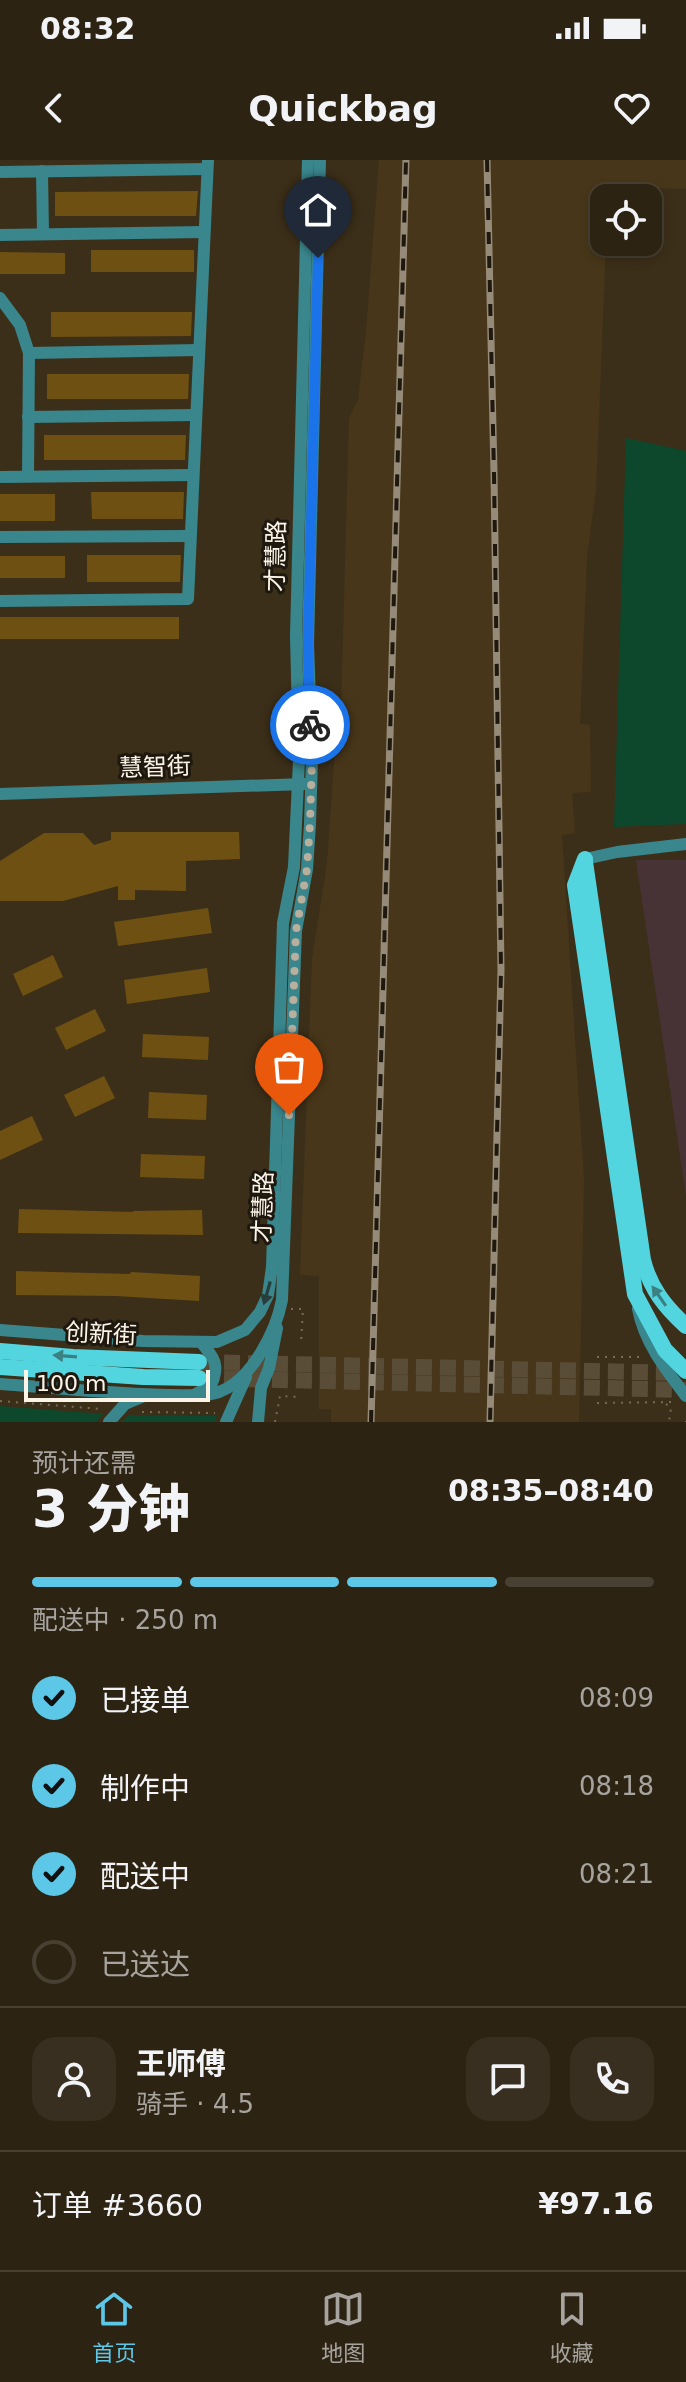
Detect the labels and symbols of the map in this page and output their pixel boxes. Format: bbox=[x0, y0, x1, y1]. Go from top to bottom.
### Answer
pin bbox=[284, 176, 352, 258]
street label: 才慧路 bbox=[261, 520, 291, 592]
courier bbox=[270, 685, 350, 765]
street label: 慧智街 bbox=[119, 752, 191, 782]
pin bbox=[255, 1033, 323, 1115]
street label: 才慧路 bbox=[248, 1171, 278, 1243]
one-way arrow bbox=[260, 1280, 272, 1305]
one-way arrow bbox=[652, 1286, 667, 1307]
street label: 创新街 bbox=[64, 1318, 138, 1350]
one-way arrow bbox=[52, 1349, 77, 1362]
scale bar bbox=[24, 1366, 210, 1402]

